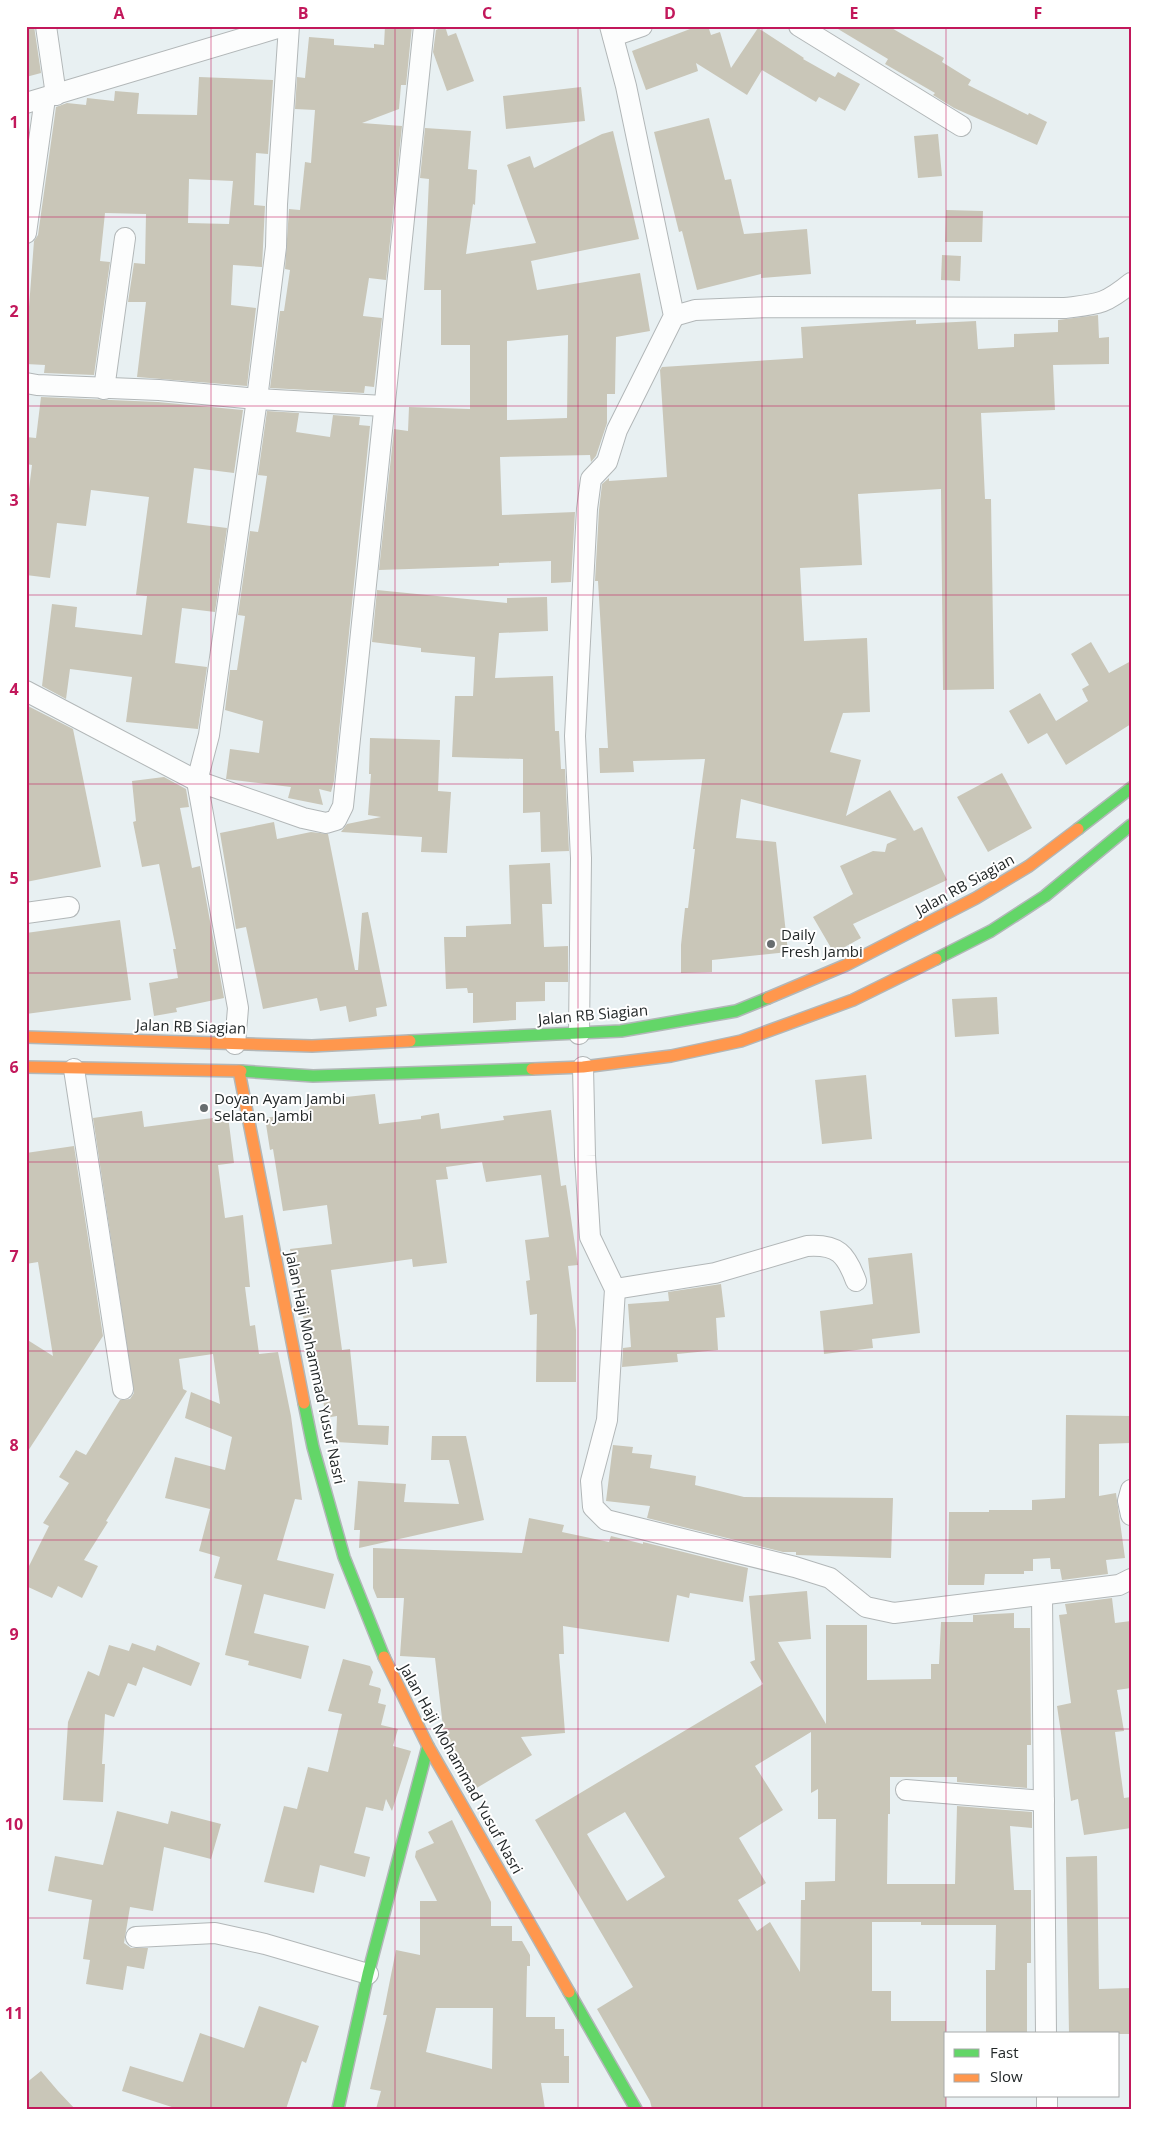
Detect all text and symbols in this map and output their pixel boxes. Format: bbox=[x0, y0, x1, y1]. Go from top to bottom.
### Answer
text: A bbox=[113, 2, 125, 24]
text: B bbox=[298, 2, 308, 24]
text: C bbox=[482, 2, 492, 24]
text: D bbox=[664, 2, 676, 24]
text: E bbox=[850, 2, 859, 24]
text: F bbox=[1034, 2, 1042, 24]
text: 1 bbox=[9, 111, 19, 133]
text: 2 bbox=[9, 300, 19, 322]
text: 3 bbox=[9, 489, 19, 511]
text: 4 bbox=[9, 678, 19, 700]
street label: Jalan RB Siagian bbox=[910, 849, 1018, 921]
text: 5 bbox=[9, 867, 19, 889]
place label: Daily Fresh Jambi bbox=[781, 924, 863, 961]
marker: Daily Fresh Jambi bbox=[765, 938, 777, 950]
street label: Jalan RB Siagian bbox=[535, 999, 649, 1029]
street label: Jalan RB Siagian bbox=[134, 1014, 246, 1038]
text: 6 bbox=[9, 1056, 19, 1078]
place label: Doyan Ayam Jambi Selatan, Jambi bbox=[214, 1088, 345, 1125]
marker: Doyan Ayam Jambi Selatan, Jambi bbox=[198, 1102, 210, 1114]
text: 7 bbox=[9, 1245, 19, 1267]
street label: Jalan Haji Mohammad Yusuf Nasri bbox=[281, 1248, 350, 1486]
text: 8 bbox=[9, 1434, 19, 1456]
text: 9 bbox=[9, 1623, 19, 1645]
street label: Jalan Haji Mohammad Yusuf Nasri bbox=[395, 1658, 528, 1877]
text: 10 bbox=[5, 1813, 23, 1835]
text: 11 bbox=[5, 2002, 23, 2024]
legend bbox=[944, 2032, 1120, 2098]
text: Fast bbox=[990, 2042, 1019, 2062]
text: Slow bbox=[990, 2066, 1023, 2086]

